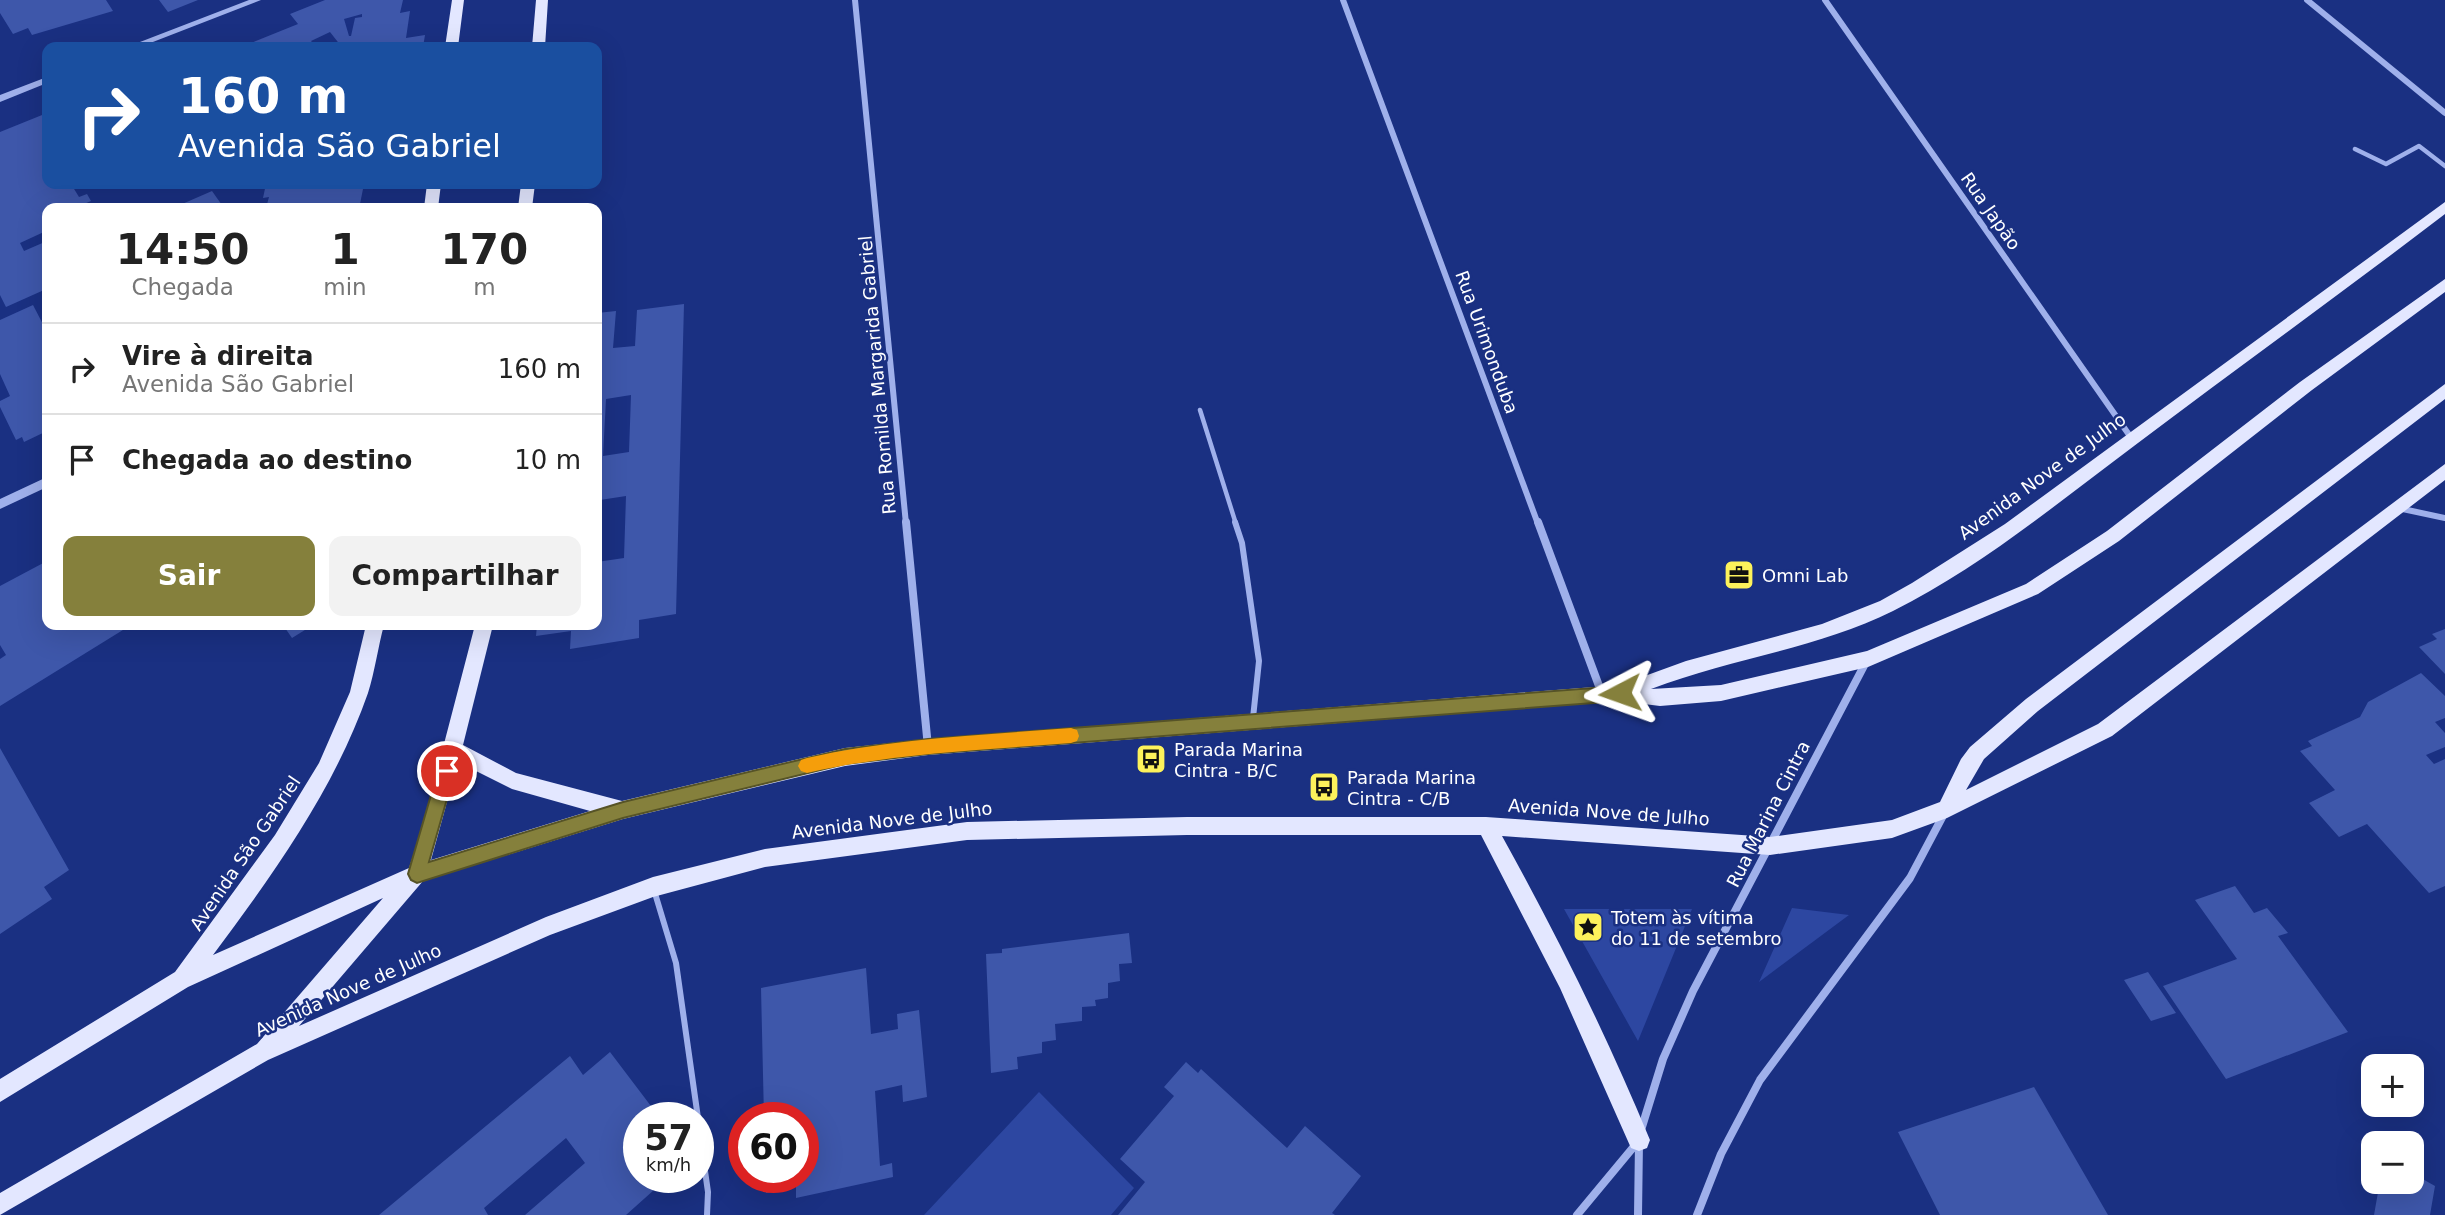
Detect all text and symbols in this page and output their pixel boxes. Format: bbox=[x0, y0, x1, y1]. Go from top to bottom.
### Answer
text: 160 m bbox=[178, 68, 348, 125]
icon: right bbox=[63, 70, 154, 161]
text: Avenida São Gabriel bbox=[178, 127, 501, 165]
street label: Rua Japão bbox=[1957, 168, 2025, 254]
text: 14:50 bbox=[116, 225, 250, 274]
text: 1 bbox=[330, 225, 360, 274]
text: 170 bbox=[441, 225, 528, 274]
street label: Rua Romilda Margarida Gabriel bbox=[854, 235, 900, 515]
street label: Rua Urimonduba bbox=[1451, 268, 1523, 416]
text: Chegada bbox=[132, 274, 234, 300]
text: min bbox=[323, 274, 367, 300]
text: m bbox=[473, 274, 496, 300]
text: Vire à direita bbox=[122, 341, 314, 371]
icon: right bbox=[63, 350, 101, 388]
text: 160 m bbox=[498, 354, 581, 384]
text: Avenida São Gabriel bbox=[122, 371, 354, 397]
street label: Avenida Nove de Julho bbox=[1954, 408, 2130, 544]
icon: arrive bbox=[63, 441, 101, 479]
text: Chegada ao destino bbox=[122, 445, 412, 475]
text: 10 m bbox=[514, 445, 581, 475]
button: Sair bbox=[63, 536, 315, 616]
button: Compartilhar bbox=[329, 536, 581, 616]
office icon: Omni Lab bbox=[1722, 558, 1756, 592]
place label: Omni Lab bbox=[1762, 565, 1848, 586]
position arrow bbox=[1583, 656, 1657, 730]
street label: Rua Marina Cintra bbox=[1722, 737, 1814, 891]
place label: Parada Marina Cintra - B/C bbox=[1174, 739, 1303, 781]
pin bbox=[417, 741, 477, 801]
bus stop icon: Parada Marina Cintra - B/C bbox=[1134, 742, 1168, 776]
icon: arrive bbox=[428, 752, 466, 790]
place label: Parada Marina Cintra - C/B bbox=[1347, 767, 1476, 809]
bus stop icon: Parada Marina Cintra - C/B bbox=[1307, 770, 1341, 804]
street label: Avenida São Gabriel bbox=[186, 772, 304, 934]
street label: Avenida Nove de Julho bbox=[1508, 794, 1710, 830]
street label: Avenida Nove de Julho bbox=[791, 797, 993, 843]
place label: Totem às vítima do 11 de setembro bbox=[1610, 907, 1782, 949]
place icon: Totem às vítima do 11 de setembro bbox=[1571, 910, 1605, 944]
street label: Avenida Nove de Julho bbox=[252, 939, 444, 1041]
map controls bbox=[2361, 1054, 2424, 1194]
button: + bbox=[2361, 1054, 2424, 1117]
speed limit sign: 60 bbox=[728, 1102, 819, 1193]
text: 57 bbox=[644, 1118, 693, 1158]
button: − bbox=[2361, 1131, 2424, 1194]
text: km/h bbox=[646, 1154, 691, 1175]

